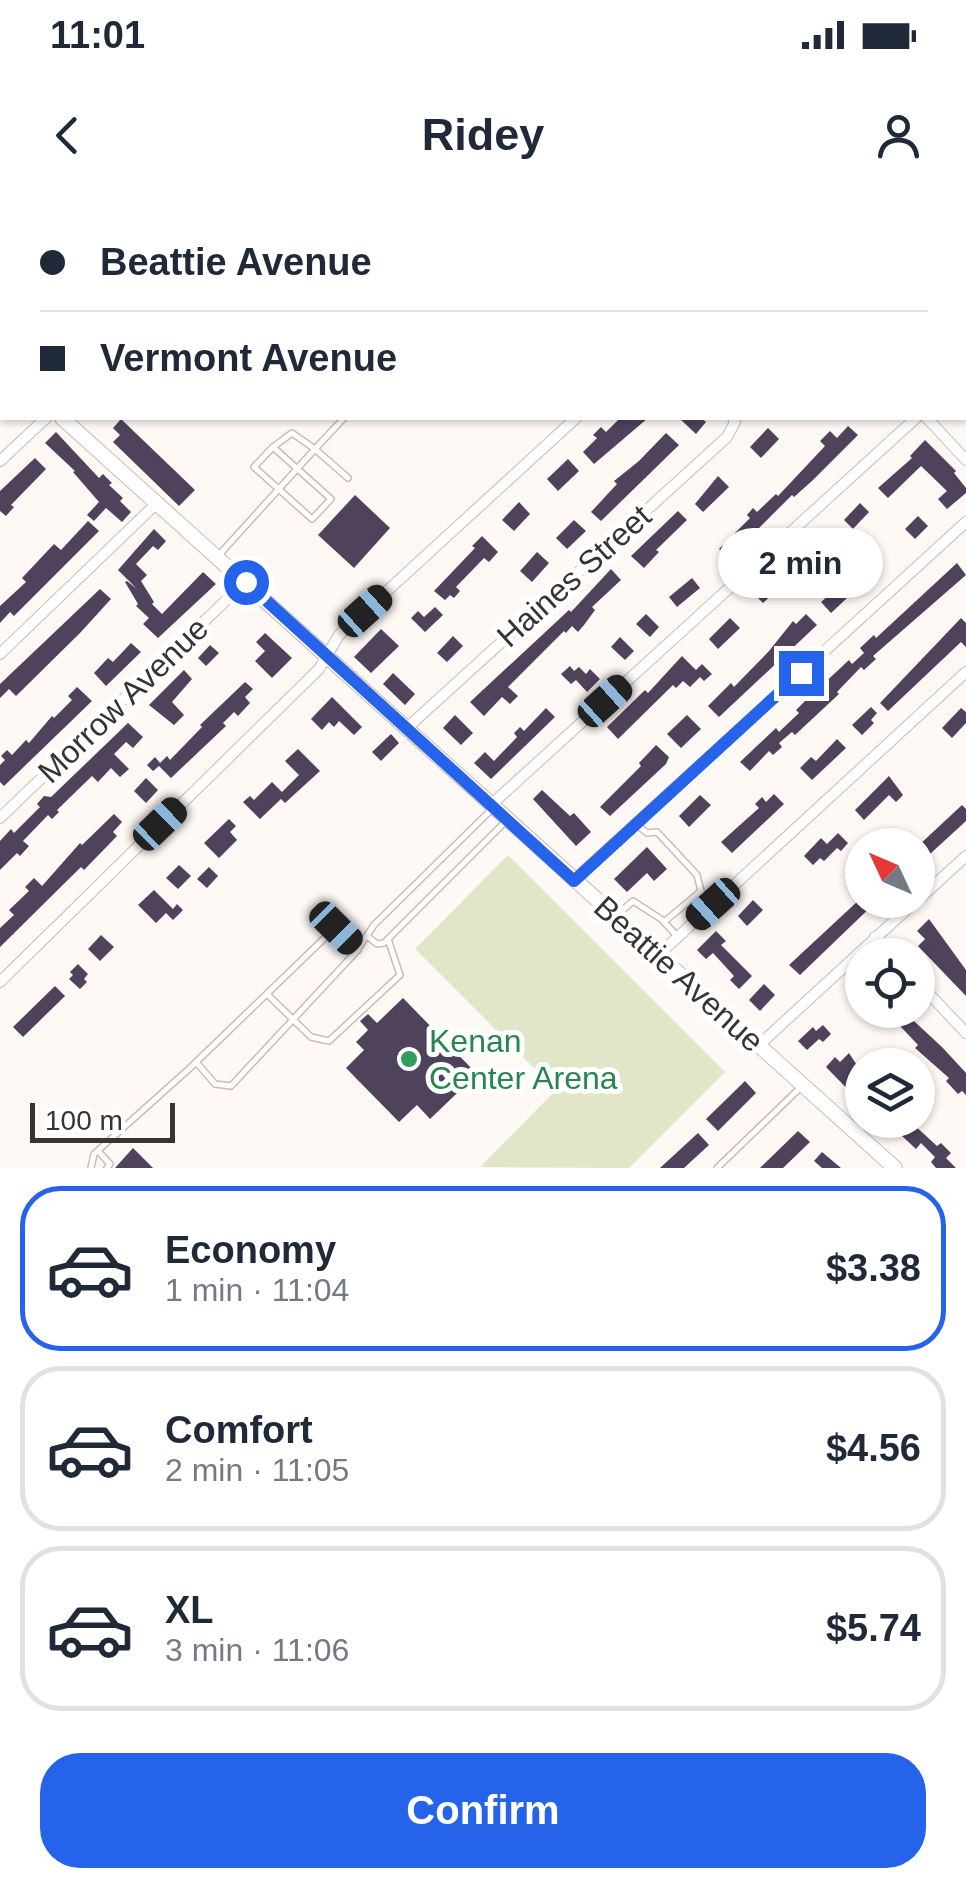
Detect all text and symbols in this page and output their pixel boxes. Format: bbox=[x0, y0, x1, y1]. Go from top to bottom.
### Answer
text: 11:01 bbox=[50, 14, 145, 56]
icon: back bbox=[40, 108, 95, 163]
icon: person bbox=[871, 108, 926, 163]
text: Ridey bbox=[422, 109, 544, 160]
text: Beattie Avenue bbox=[100, 241, 372, 283]
text: Vermont Avenue bbox=[100, 337, 397, 379]
street label: Haines Street bbox=[490, 498, 658, 654]
callout: 2 min bbox=[718, 528, 884, 598]
text: 2 min bbox=[759, 545, 842, 581]
route start bbox=[224, 560, 269, 605]
car bbox=[333, 580, 397, 642]
street label: Morrow Avenue bbox=[31, 610, 215, 790]
route end bbox=[779, 651, 824, 696]
car bbox=[573, 670, 637, 732]
car bbox=[128, 792, 192, 856]
north arrow bbox=[845, 828, 935, 918]
map controls bbox=[845, 828, 935, 1138]
car bbox=[681, 873, 745, 935]
street label: Beattie Avenue bbox=[587, 889, 771, 1059]
car bbox=[304, 896, 368, 960]
button: locate bbox=[845, 938, 935, 1028]
place label: Kenan Center Arena bbox=[429, 1023, 618, 1096]
marker: Kenan Center Arena bbox=[398, 1048, 420, 1070]
button: layers bbox=[845, 1048, 935, 1138]
scale bar bbox=[30, 1098, 175, 1143]
text: 100 m bbox=[45, 1105, 123, 1136]
icon: car bbox=[45, 1224, 135, 1314]
text: Economy bbox=[165, 1229, 336, 1271]
text: $3.38 bbox=[826, 1247, 921, 1289]
text: 1 min · 11:04 bbox=[165, 1272, 349, 1308]
icon: car bbox=[45, 1404, 135, 1494]
text: Comfort bbox=[165, 1409, 313, 1451]
text: $4.56 bbox=[826, 1427, 921, 1469]
text: 2 min · 11:05 bbox=[165, 1452, 349, 1488]
icon: car bbox=[45, 1584, 135, 1674]
text: XL bbox=[165, 1589, 214, 1631]
text: $5.74 bbox=[826, 1607, 921, 1649]
text: 3 min · 11:06 bbox=[165, 1632, 349, 1668]
button: Confirm bbox=[40, 1753, 926, 1868]

